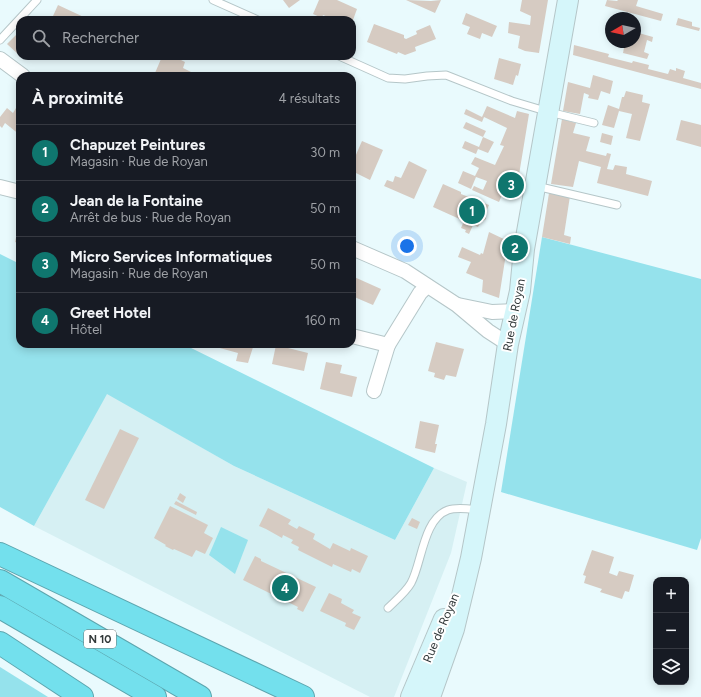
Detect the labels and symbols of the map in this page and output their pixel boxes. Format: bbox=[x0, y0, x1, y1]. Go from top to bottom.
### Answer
north arrow bbox=[605, 12, 641, 48]
pin: 3 bbox=[498, 170, 524, 200]
pin: 1 bbox=[459, 196, 485, 226]
pin: 2 bbox=[502, 233, 528, 263]
your location bbox=[397, 236, 417, 256]
street label: Rue de Royan bbox=[500, 277, 528, 352]
pin: 4 bbox=[272, 573, 298, 603]
street label: Rue de Royan bbox=[420, 591, 462, 665]
road number: N 10 bbox=[84, 630, 116, 648]

